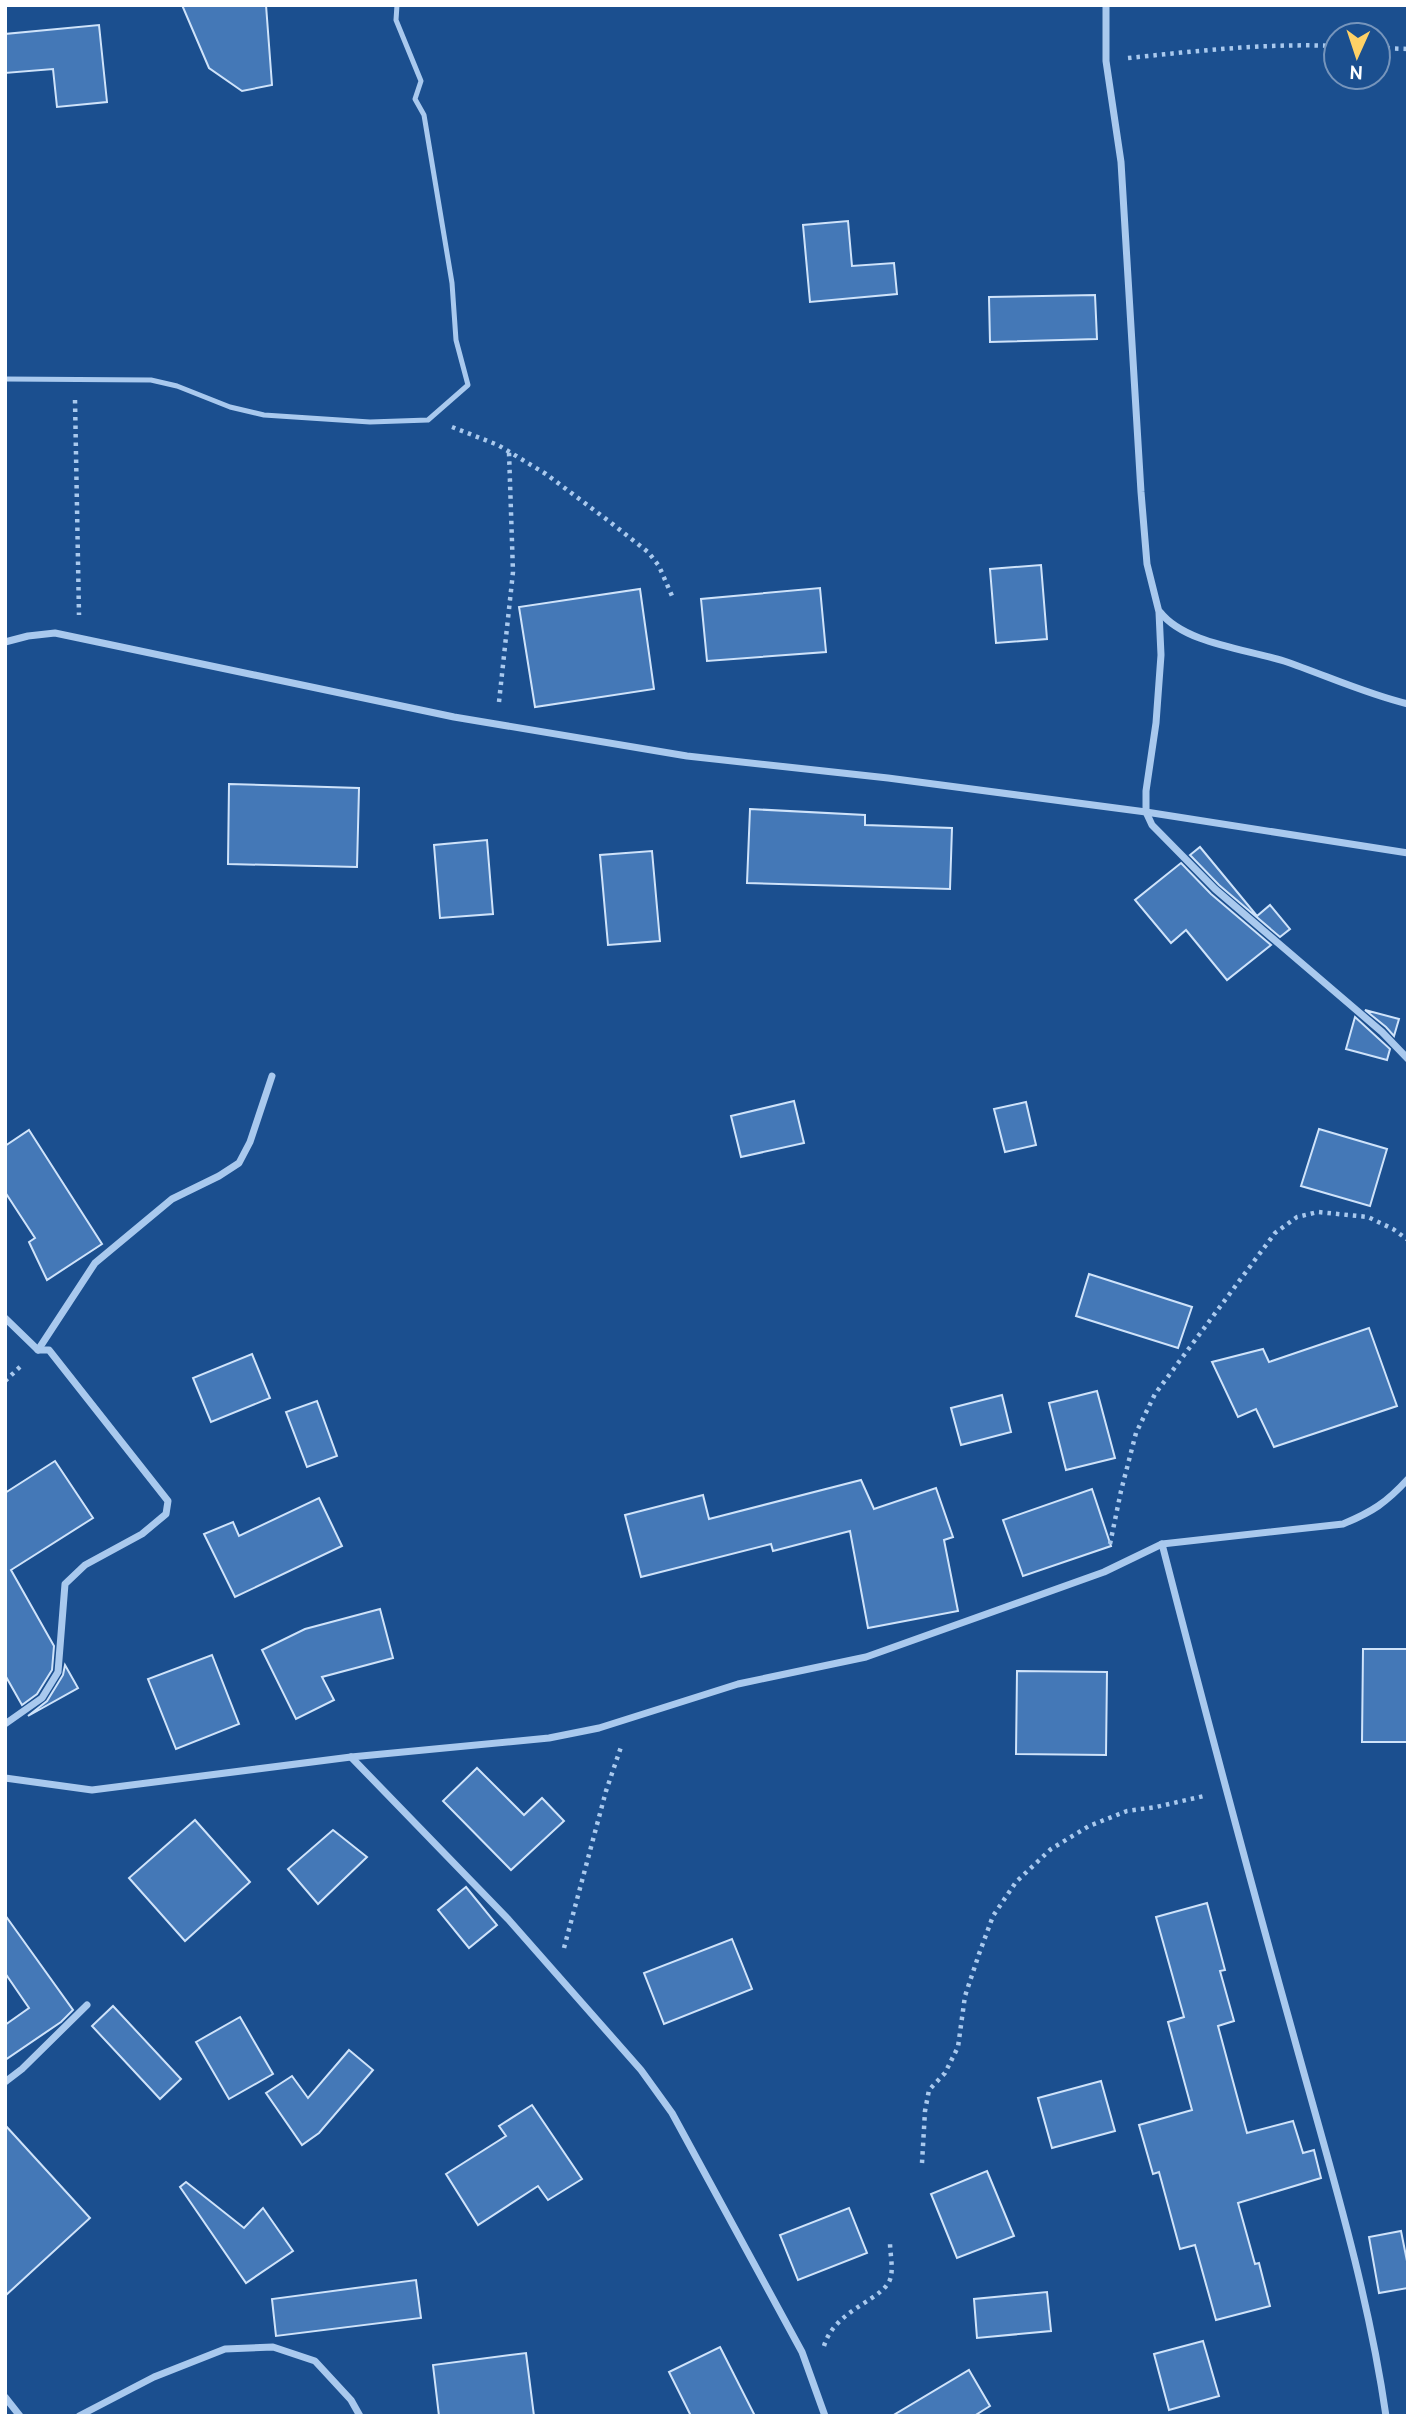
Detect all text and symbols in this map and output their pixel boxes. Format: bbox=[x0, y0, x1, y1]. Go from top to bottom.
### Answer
north arrow bbox=[1322, 21, 1392, 91]
text: N bbox=[1349, 61, 1363, 84]

